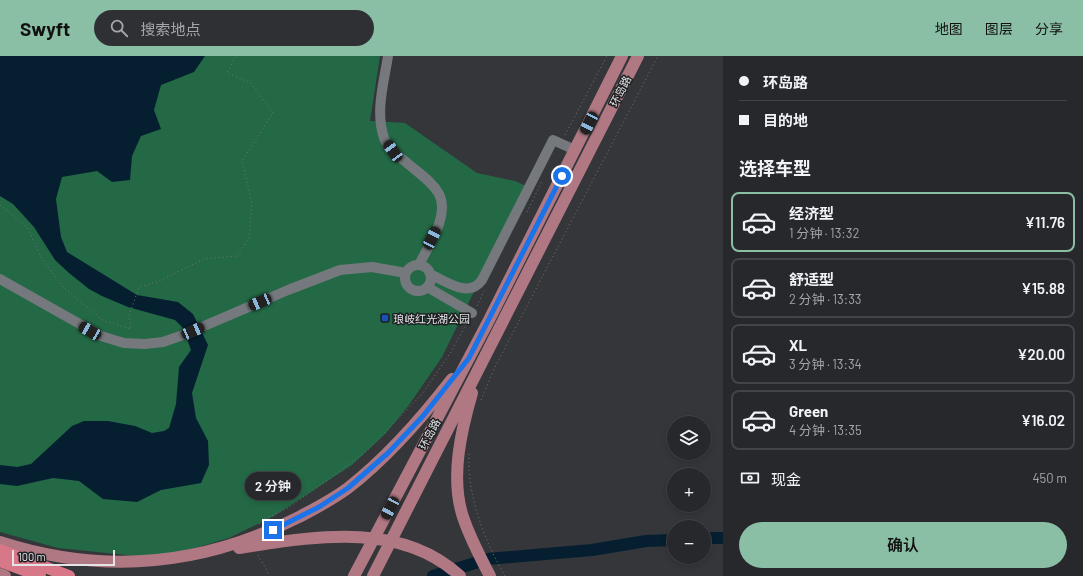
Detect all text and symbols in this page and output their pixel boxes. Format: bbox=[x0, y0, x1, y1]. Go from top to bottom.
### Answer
search box bbox=[94, 10, 374, 46]
text: Swyft bbox=[20, 17, 70, 40]
icon: search bbox=[108, 17, 130, 39]
text: 搜索地点 bbox=[140, 20, 200, 38]
text: 地图 bbox=[935, 20, 963, 37]
text: 图层 bbox=[985, 20, 1013, 37]
text: 分享 bbox=[1035, 20, 1063, 37]
street label: 环岛路 bbox=[607, 73, 633, 109]
text: 环岛路 bbox=[763, 73, 808, 91]
car bbox=[578, 110, 600, 136]
text: 目的地 bbox=[763, 111, 808, 129]
car bbox=[381, 138, 405, 164]
text: 选择车型 bbox=[739, 157, 811, 179]
route start bbox=[553, 167, 571, 185]
icon: car bbox=[741, 204, 777, 240]
text: 经济型 bbox=[789, 204, 834, 222]
text: ¥11.76 bbox=[1025, 213, 1065, 231]
car bbox=[421, 225, 443, 251]
text: 1 分钟 · 13:32 bbox=[789, 225, 859, 241]
icon: car bbox=[741, 270, 777, 306]
text: 舒适型 bbox=[789, 270, 834, 288]
text: ¥15.88 bbox=[1021, 279, 1065, 297]
text: 2 分钟 · 13:33 bbox=[789, 291, 862, 307]
car bbox=[247, 292, 273, 312]
place label: 琅岐红光湖公园 bbox=[393, 312, 470, 325]
marker: 琅岐红光湖公园 bbox=[380, 313, 390, 323]
car bbox=[77, 320, 103, 342]
car bbox=[180, 321, 206, 341]
icon: car bbox=[741, 336, 777, 372]
text: XL bbox=[789, 336, 807, 354]
text: ¥20.00 bbox=[1017, 345, 1065, 363]
text: 3 分钟 · 13:34 bbox=[789, 356, 862, 372]
icon: car bbox=[741, 402, 777, 438]
text: Green bbox=[789, 402, 828, 420]
text: ¥16.02 bbox=[1021, 411, 1065, 429]
street label: 环岛路 bbox=[416, 416, 442, 452]
map controls bbox=[667, 416, 711, 564]
button: layers bbox=[667, 416, 711, 460]
text: 4 分钟 · 13:35 bbox=[789, 422, 862, 438]
icon: cash bbox=[739, 467, 761, 489]
button: + bbox=[667, 468, 711, 512]
text: 现金 bbox=[771, 470, 801, 488]
text: 450 m bbox=[1032, 470, 1067, 486]
callout: 2 分钟 bbox=[245, 472, 301, 500]
text: 2 分钟 bbox=[255, 478, 291, 494]
car bbox=[379, 495, 401, 521]
button: − bbox=[667, 520, 711, 564]
route end bbox=[264, 521, 282, 539]
button: 确认 bbox=[739, 522, 1067, 568]
scale bar bbox=[12, 548, 115, 567]
text: 100 m bbox=[18, 550, 46, 563]

